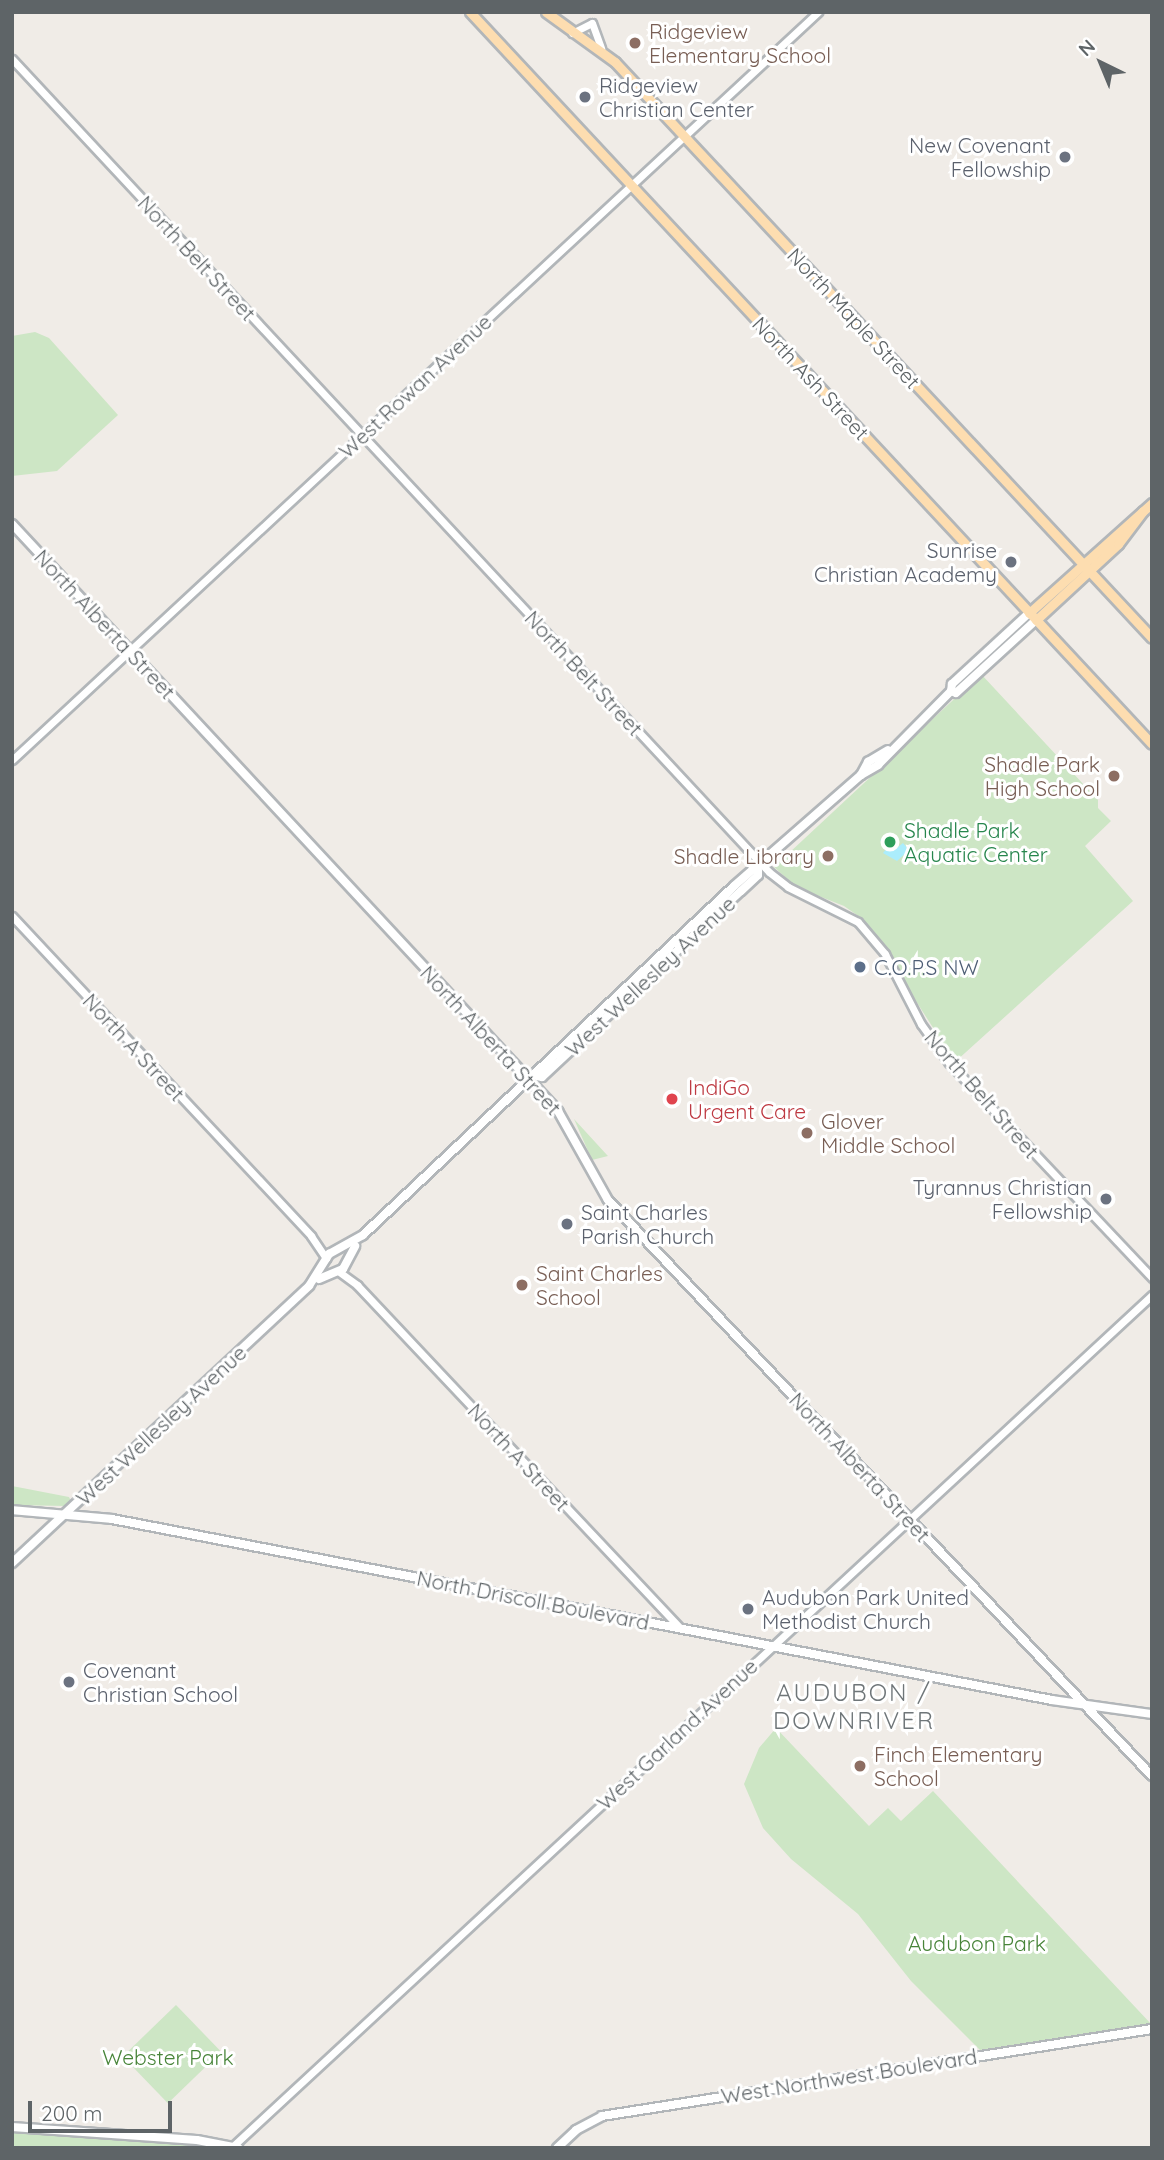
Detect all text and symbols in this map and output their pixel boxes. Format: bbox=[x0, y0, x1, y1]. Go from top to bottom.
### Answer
place label: Ridgeview Elementary School bbox=[649, 18, 831, 68]
north arrow bbox=[1066, 28, 1136, 98]
text: N bbox=[1073, 34, 1100, 61]
marker: Ridgeview Elementary School bbox=[627, 35, 643, 51]
place label: Ridgeview Christian Center bbox=[599, 72, 754, 122]
marker: Ridgeview Christian Center bbox=[577, 89, 593, 105]
place label: New Covenant Fellowship bbox=[909, 132, 1051, 182]
marker: New Covenant Fellowship bbox=[1057, 149, 1073, 165]
street label: North Belt Street bbox=[133, 190, 261, 326]
street label: North Maple Street bbox=[782, 242, 926, 394]
street label: West Rowan Avenue bbox=[333, 309, 497, 463]
street label: North Ash Street bbox=[747, 311, 875, 445]
place label: Sunrise Christian Academy bbox=[814, 537, 997, 587]
street label: North Alberta Street bbox=[29, 544, 181, 704]
marker: Sunrise Christian Academy bbox=[1003, 554, 1019, 570]
street label: North Belt Street bbox=[520, 605, 648, 741]
place label: Shadle Park High School bbox=[984, 751, 1100, 801]
marker: Shadle Park High School bbox=[1106, 768, 1122, 784]
place label: Shadle Park Aquatic Center bbox=[904, 817, 1048, 867]
marker: Shadle Park Aquatic Center bbox=[882, 834, 898, 850]
place label: Shadle Library bbox=[674, 843, 814, 869]
marker: Shadle Library bbox=[820, 848, 836, 864]
street label: West Wellesley Avenue bbox=[560, 891, 740, 1061]
place label: C.O.P.S NW bbox=[874, 954, 979, 980]
marker: C.O.P.S NW bbox=[852, 959, 868, 975]
street label: North Alberta Street bbox=[415, 960, 567, 1120]
street label: North A Street bbox=[78, 988, 190, 1106]
street label: North Belt Street bbox=[920, 1025, 1044, 1163]
place label: IndiGo Urgent Care bbox=[688, 1074, 806, 1124]
marker: IndiGo Urgent Care bbox=[662, 1089, 682, 1109]
place label: Glover Middle School bbox=[821, 1108, 955, 1158]
marker: Glover Middle School bbox=[799, 1125, 815, 1141]
place label: Tyrannus Christian Fellowship bbox=[912, 1174, 1092, 1224]
marker: Tyrannus Christian Fellowship bbox=[1098, 1191, 1114, 1207]
place label: Saint Charles Parish Church bbox=[581, 1199, 714, 1249]
marker: Saint Charles Parish Church bbox=[559, 1216, 575, 1232]
place label: Saint Charles School bbox=[536, 1260, 663, 1310]
marker: Saint Charles School bbox=[514, 1277, 530, 1293]
street label: West Wellesley Avenue bbox=[71, 1340, 251, 1510]
street label: North Alberta Street bbox=[784, 1387, 936, 1547]
street label: North A Street bbox=[463, 1398, 575, 1516]
street label: North Driscoll Boulevard bbox=[415, 1565, 651, 1635]
place label: Audubon Park United Methodist Church bbox=[762, 1584, 969, 1634]
marker: Audubon Park United Methodist Church bbox=[740, 1601, 756, 1617]
street label: West Garland Avenue bbox=[592, 1653, 762, 1815]
place label: Covenant Christian School bbox=[83, 1657, 238, 1707]
marker: Covenant Christian School bbox=[61, 1674, 77, 1690]
district label: AUDUBON / DOWNRIVER bbox=[774, 1679, 934, 1735]
place label: Finch Elementary School bbox=[874, 1741, 1042, 1791]
marker: Finch Elementary School bbox=[852, 1758, 868, 1774]
park label: Audubon Park bbox=[908, 1930, 1046, 1956]
street label: West Northwest Boulevard bbox=[719, 2043, 979, 2109]
park label: Webster Park bbox=[102, 2044, 234, 2070]
scale bar bbox=[32, 2086, 175, 2130]
text: 200 m bbox=[41, 2100, 103, 2126]

